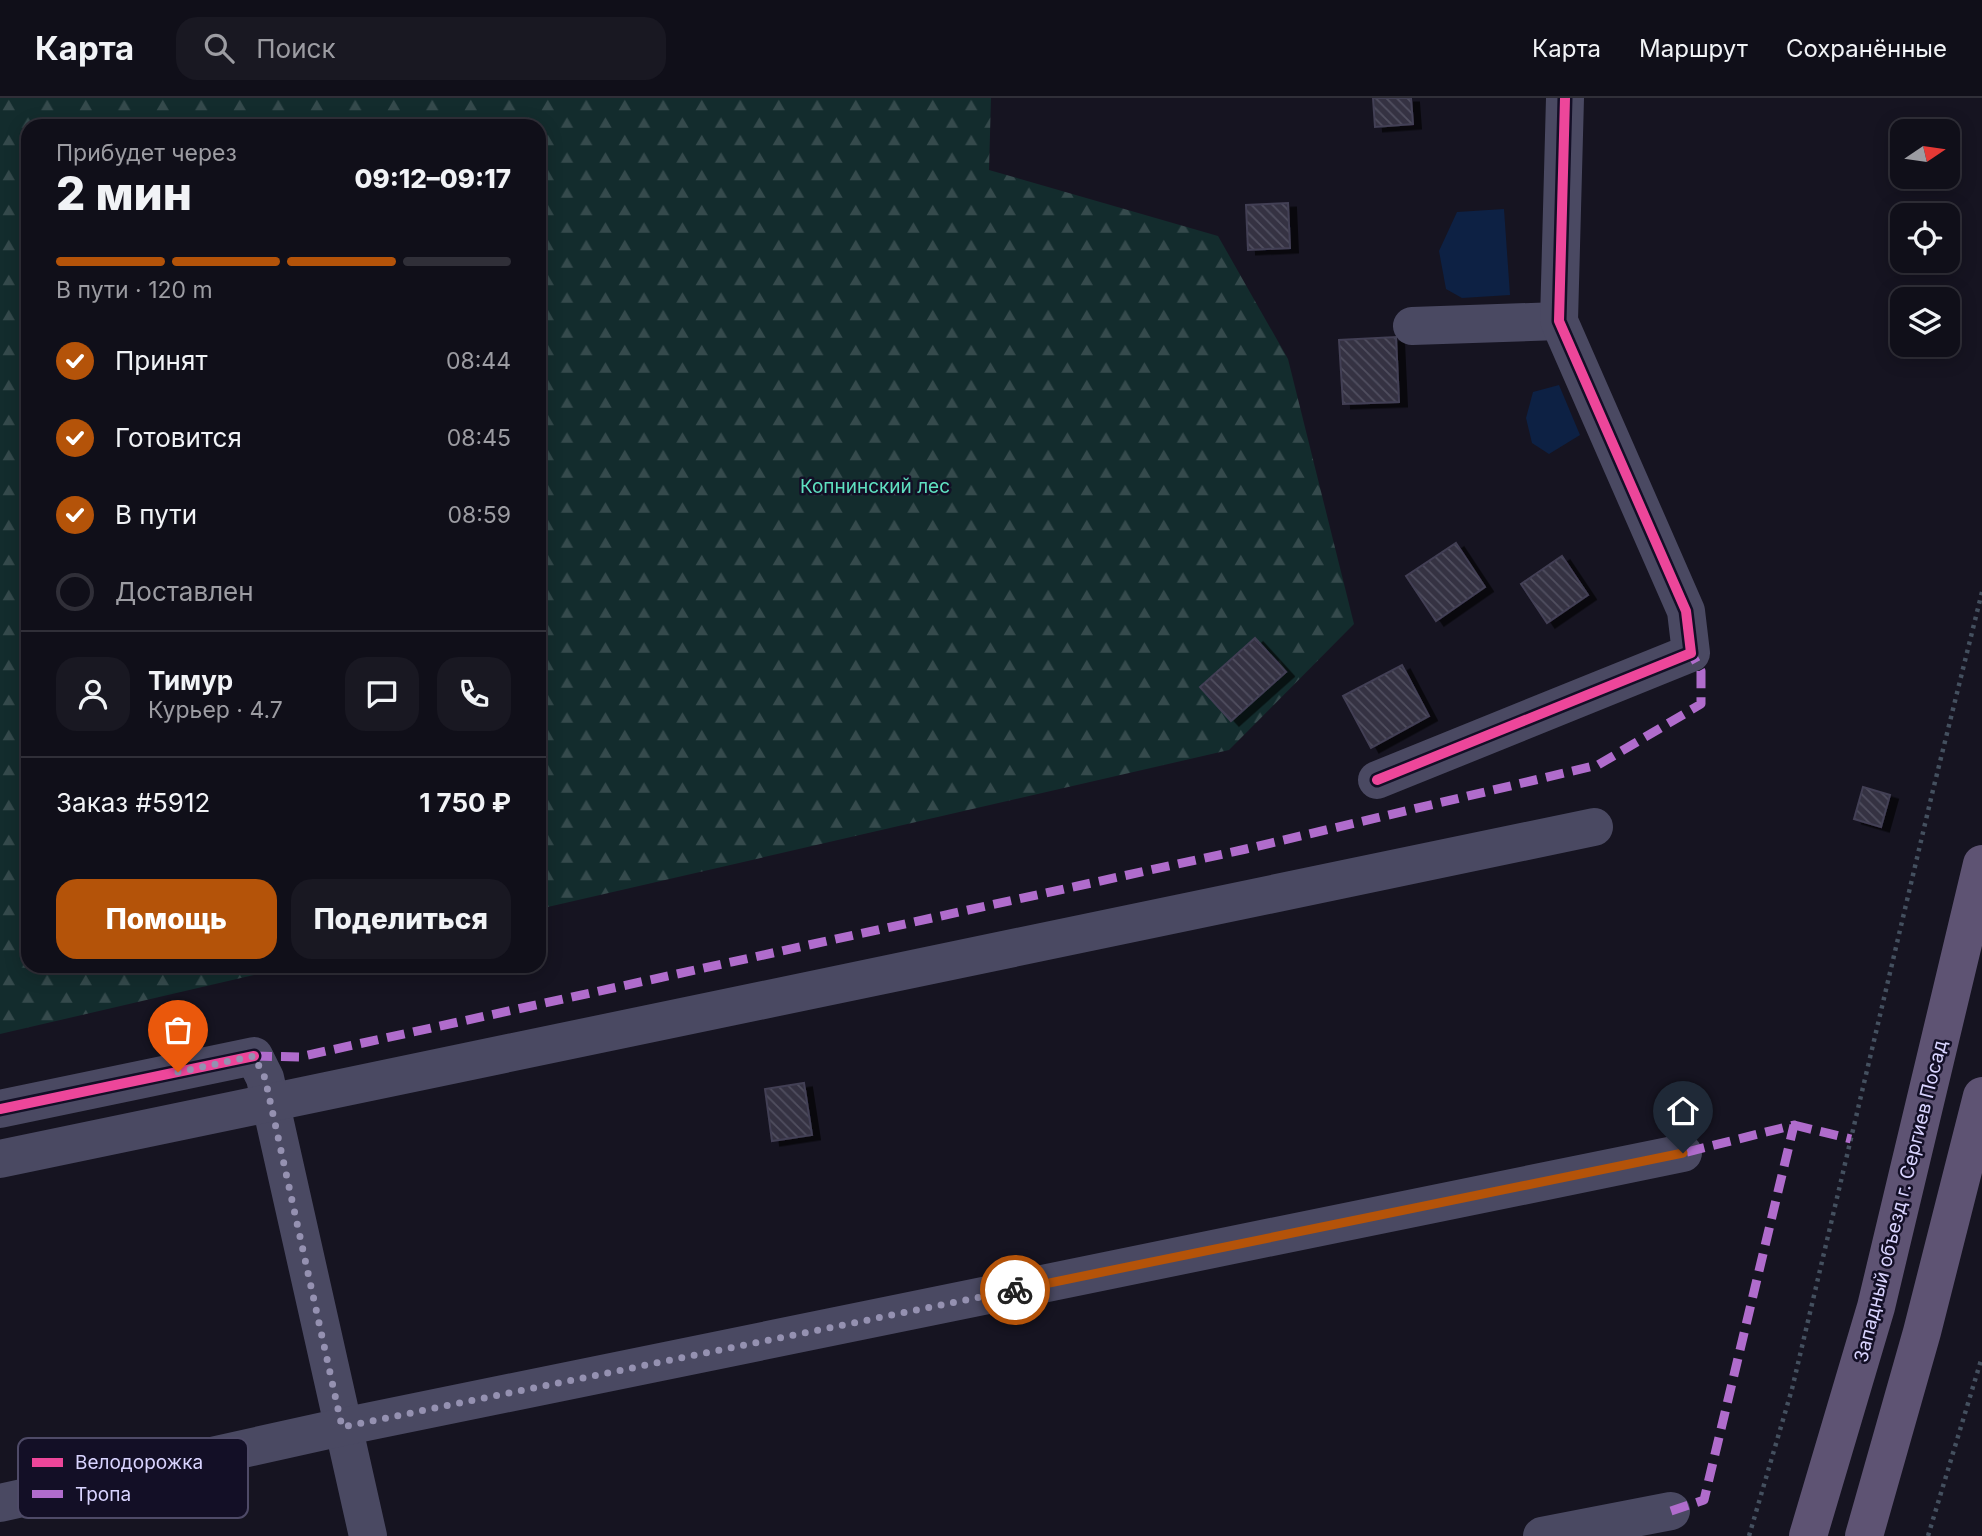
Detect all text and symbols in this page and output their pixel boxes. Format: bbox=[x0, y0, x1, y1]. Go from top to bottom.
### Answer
search box bbox=[176, 17, 666, 80]
text: Карта bbox=[35, 28, 134, 68]
icon: search bbox=[200, 29, 238, 67]
text: Поиск bbox=[256, 33, 335, 64]
text: Карта bbox=[1532, 34, 1601, 63]
text: Маршрут bbox=[1639, 34, 1748, 63]
text: Сохранённые bbox=[1786, 34, 1947, 63]
north arrow bbox=[1890, 119, 1960, 189]
map controls bbox=[1890, 119, 1960, 357]
text: Прибудет через bbox=[56, 139, 237, 167]
text: 09:12–09:17 bbox=[354, 163, 511, 194]
text: 2 мин bbox=[56, 165, 192, 221]
button: locate bbox=[1890, 203, 1960, 273]
text: В пути · 120 m bbox=[56, 276, 213, 304]
button: layers bbox=[1890, 287, 1960, 357]
icon: check bbox=[56, 342, 94, 380]
text: Принят bbox=[115, 345, 208, 376]
text: 08:44 bbox=[446, 347, 511, 375]
icon: check bbox=[56, 419, 94, 457]
text: Готовится bbox=[115, 422, 242, 453]
text: 08:45 bbox=[447, 424, 511, 452]
park label: Копнинский лес bbox=[800, 475, 950, 498]
icon: check bbox=[56, 496, 94, 534]
text: В пути bbox=[115, 499, 197, 530]
text: 08:59 bbox=[447, 501, 511, 529]
text: Доставлен bbox=[115, 576, 254, 607]
button: person bbox=[56, 657, 130, 731]
button: chat bbox=[345, 657, 419, 731]
button: phone bbox=[437, 657, 511, 731]
text: Тимур bbox=[148, 665, 233, 696]
text: Курьер · 4.7 bbox=[148, 696, 283, 724]
text: Заказ #5912 bbox=[56, 787, 210, 818]
text: 1 750 ₽ bbox=[419, 787, 511, 818]
button: Помощь bbox=[56, 879, 277, 959]
button: Поделиться bbox=[291, 879, 511, 959]
pin bbox=[148, 1000, 208, 1072]
icon: bag bbox=[159, 1011, 197, 1049]
street label: Западный объезд г. Сергиев Посад bbox=[1849, 1038, 1952, 1365]
pin bbox=[1653, 1081, 1713, 1153]
icon: home bbox=[1664, 1092, 1702, 1130]
courier bbox=[980, 1255, 1050, 1325]
icon: bike bbox=[996, 1271, 1034, 1309]
legend bbox=[18, 1438, 248, 1518]
text: Велодорожка bbox=[75, 1451, 203, 1474]
text: Тропа bbox=[75, 1483, 131, 1506]

